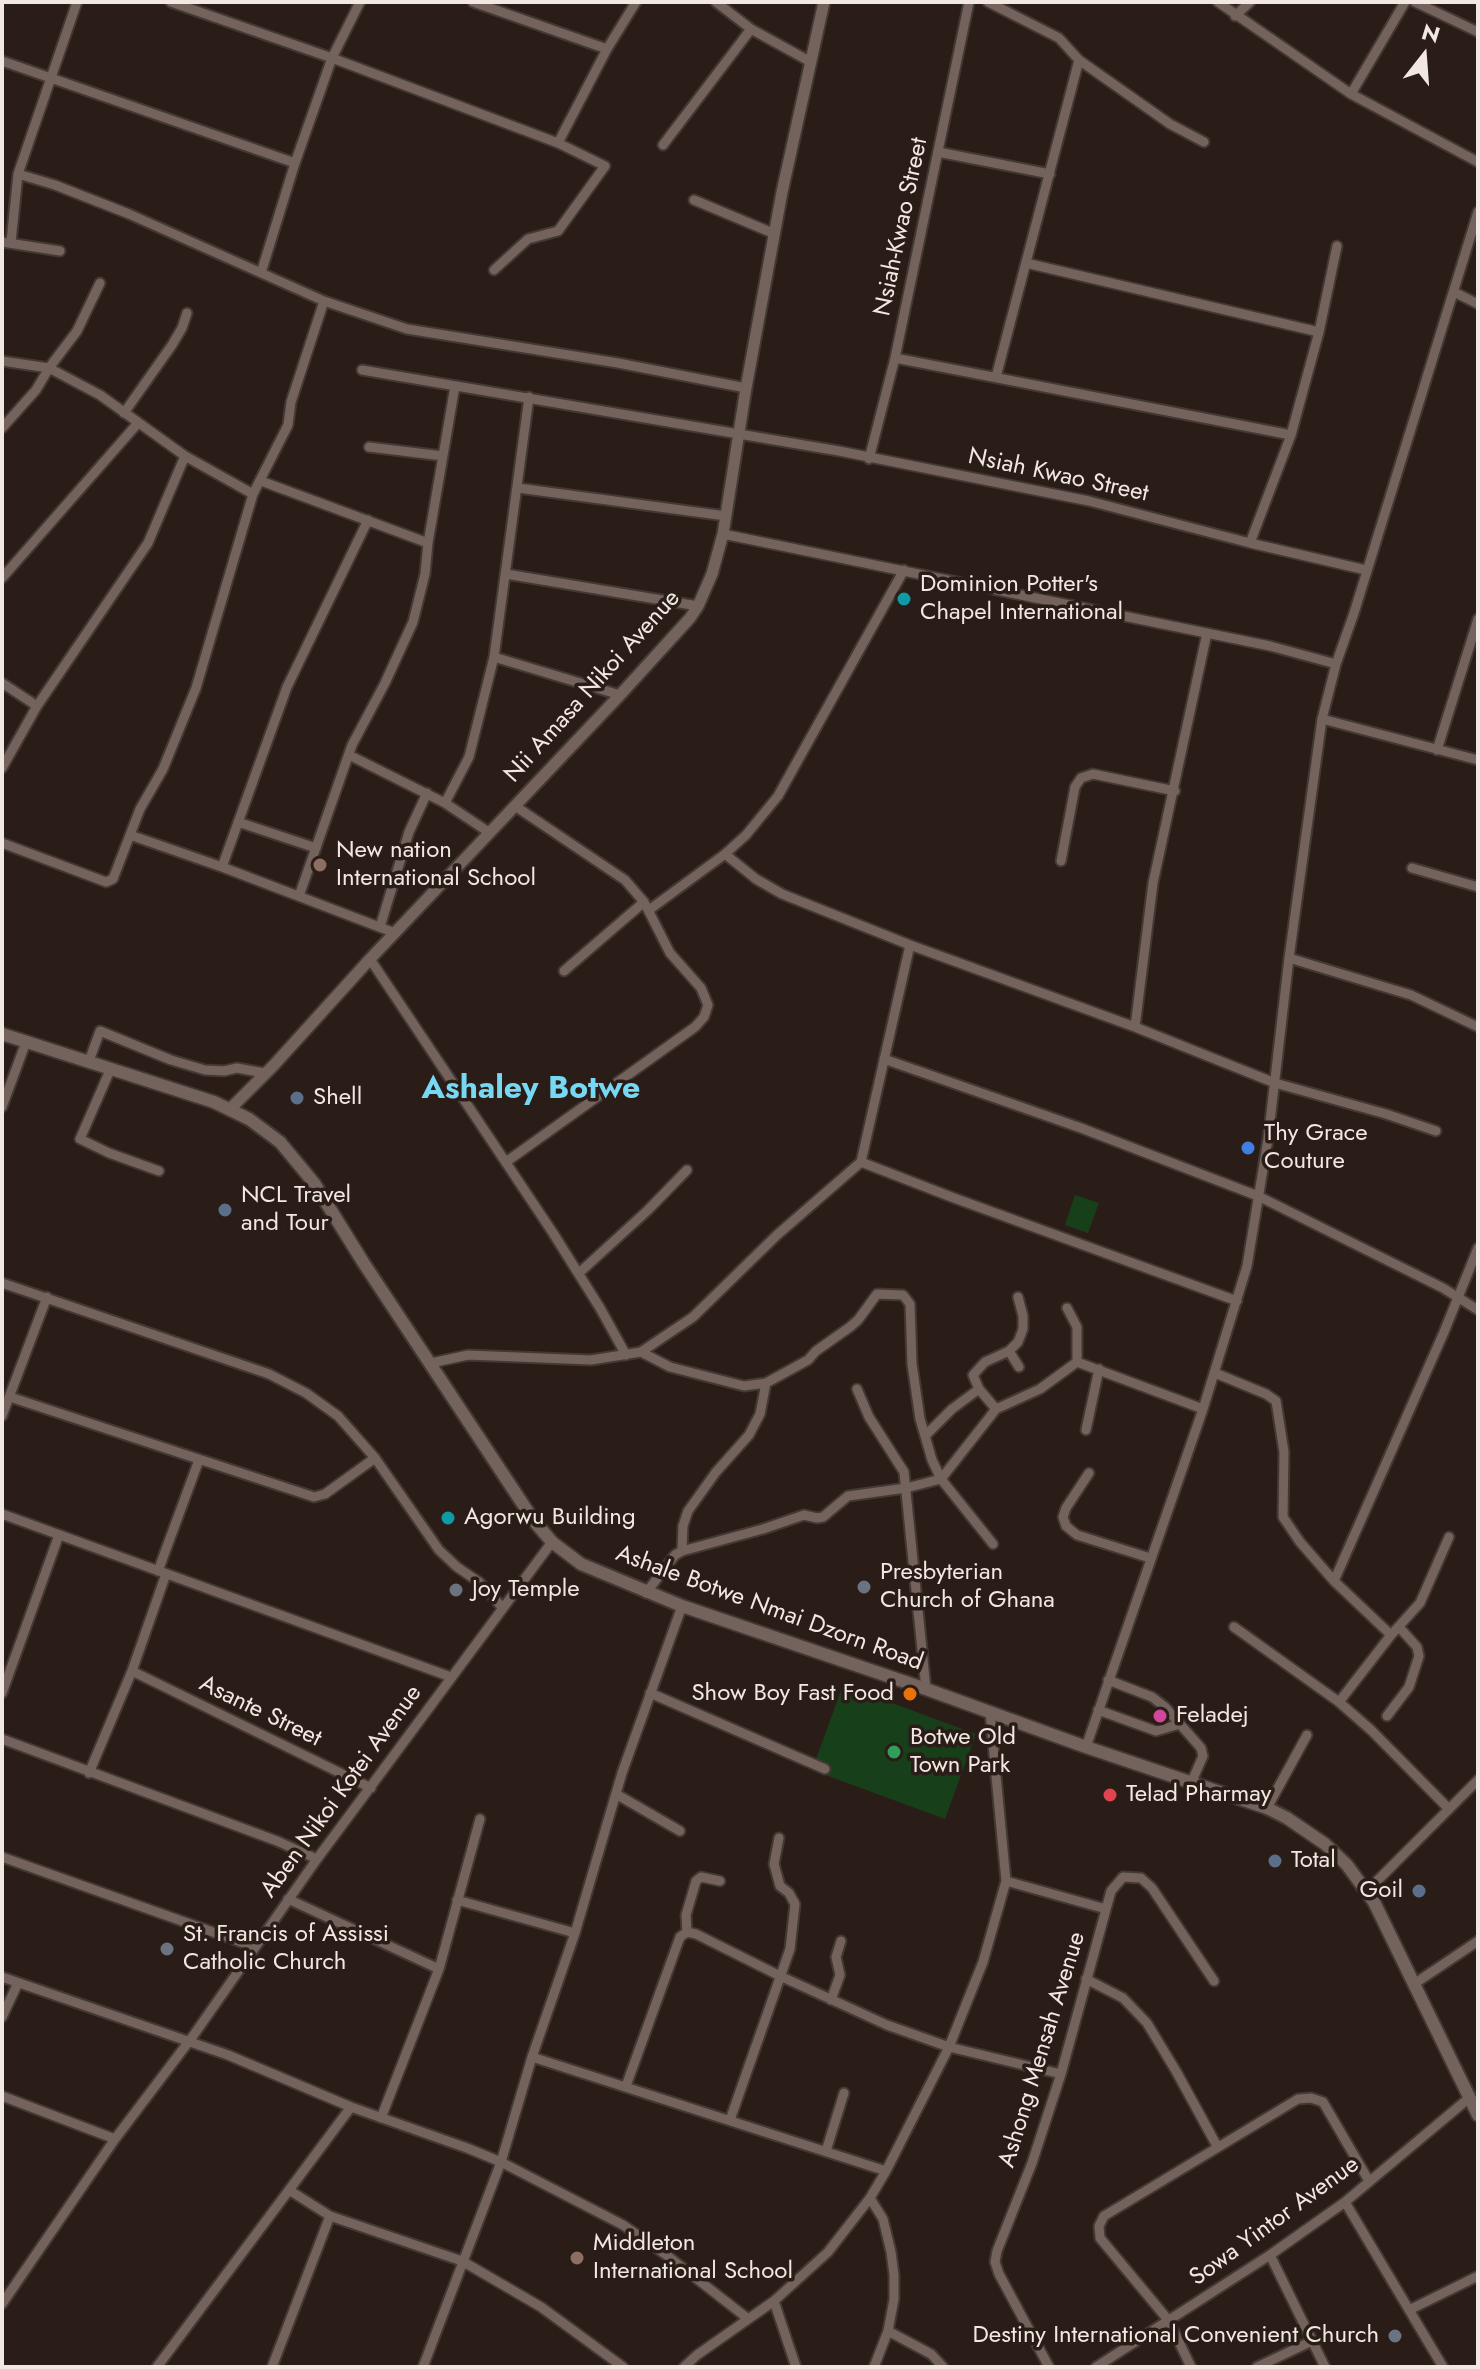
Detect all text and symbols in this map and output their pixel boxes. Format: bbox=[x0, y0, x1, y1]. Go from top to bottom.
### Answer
text: N bbox=[1418, 15, 1444, 51]
north arrow bbox=[1384, 16, 1464, 96]
street label: Nsiah-Kwao Street bbox=[869, 135, 935, 319]
street label: Nsiah Kwao Street bbox=[965, 443, 1151, 509]
place label: Dominion Potter's Chapel International bbox=[920, 571, 1123, 627]
street label: Nii Amasa Nikoi Avenue bbox=[499, 585, 687, 789]
marker: Dominion Potter's Chapel International bbox=[895, 590, 913, 608]
place label: New nation International School bbox=[336, 837, 536, 893]
marker: New nation International School bbox=[311, 856, 329, 874]
district label: Ashaley Botwe bbox=[422, 1071, 640, 1109]
place label: Shell bbox=[313, 1084, 362, 1112]
marker: Shell bbox=[288, 1089, 306, 1107]
place label: Thy Grace Couture bbox=[1264, 1120, 1368, 1176]
marker: Thy Grace Couture bbox=[1239, 1139, 1257, 1157]
place label: NCL Travel and Tour bbox=[241, 1182, 351, 1238]
marker: NCL Travel and Tour bbox=[216, 1201, 234, 1219]
place label: Agorwu Building bbox=[464, 1504, 636, 1532]
marker: Agorwu Building bbox=[439, 1509, 457, 1527]
street label: Ashale Botwe Nmai Dzorn Road bbox=[612, 1540, 926, 1678]
place label: Presbyterian Church of Ghana bbox=[880, 1559, 1055, 1615]
place label: Joy Temple bbox=[472, 1576, 580, 1604]
marker: Presbyterian Church of Ghana bbox=[855, 1578, 873, 1596]
marker: Joy Temple bbox=[447, 1581, 465, 1599]
street label: Asante Street bbox=[194, 1670, 326, 1754]
street label: Aben Nikoi Kotei Avenue bbox=[255, 1680, 429, 1904]
place label: Show Boy Fast Food bbox=[691, 1680, 894, 1708]
marker: Show Boy Fast Food bbox=[901, 1685, 919, 1703]
place label: Feladej bbox=[1176, 1702, 1249, 1730]
marker: Feladej bbox=[1151, 1707, 1169, 1725]
place label: Botwe Old Town Park bbox=[910, 1724, 1016, 1780]
marker: Botwe Old Town Park bbox=[885, 1743, 903, 1761]
place label: Telad Pharmay bbox=[1126, 1781, 1271, 1809]
marker: Telad Pharmay bbox=[1101, 1786, 1119, 1804]
place label: Total bbox=[1291, 1847, 1336, 1875]
marker: Total bbox=[1266, 1852, 1284, 1870]
place label: Goil bbox=[1360, 1877, 1403, 1905]
marker: Goil bbox=[1410, 1882, 1428, 1900]
place label: St. Francis of Assissi Catholic Church bbox=[183, 1921, 389, 1977]
street label: Ashong Mensah Avenue bbox=[993, 1929, 1093, 2171]
marker: St. Francis of Assissi Catholic Church bbox=[158, 1940, 176, 1958]
street label: Sowa Yintor Avenue bbox=[1185, 2151, 1365, 2293]
place label: Middleton International School bbox=[593, 2230, 793, 2286]
marker: Middleton International School bbox=[568, 2249, 586, 2267]
place label: Destiny International Convenient Church bbox=[973, 2322, 1379, 2350]
marker: Destiny International Convenient Church bbox=[1386, 2327, 1404, 2345]

